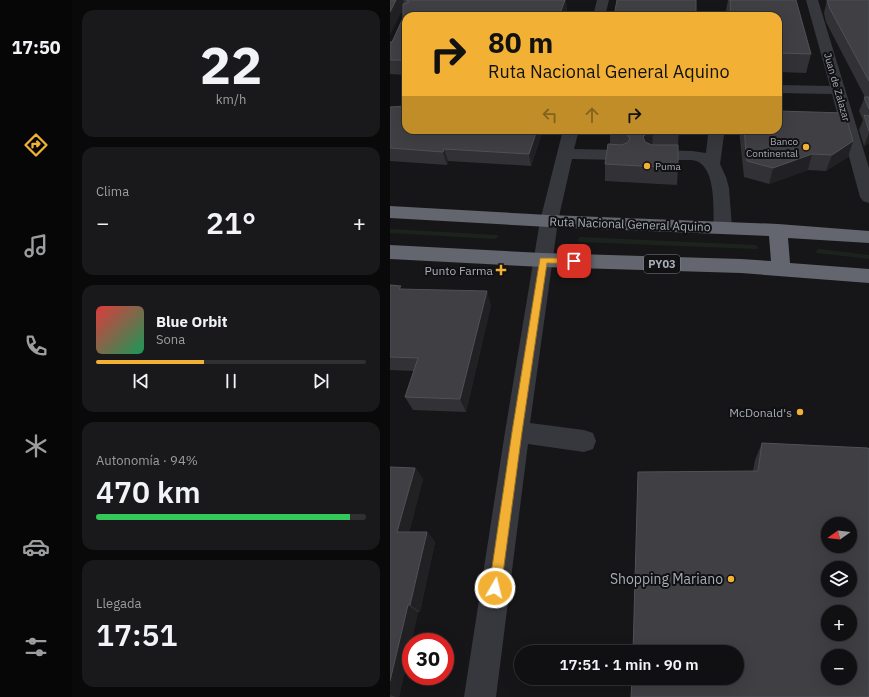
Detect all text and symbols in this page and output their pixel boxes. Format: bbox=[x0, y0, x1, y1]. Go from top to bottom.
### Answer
text: 80 m bbox=[488, 24, 553, 61]
icon: right bbox=[422, 28, 474, 80]
text: 22 bbox=[200, 31, 262, 98]
text: 17:50 bbox=[11, 36, 61, 59]
street label: Juan de Zalazar bbox=[821, 51, 853, 123]
text: Ruta Nacional General Aquino bbox=[488, 60, 730, 83]
text: km/h bbox=[216, 91, 246, 108]
icon: left bbox=[539, 104, 561, 126]
icon: ahead bbox=[581, 104, 603, 126]
icon: right bbox=[623, 104, 645, 126]
icon: directions bbox=[22, 131, 50, 159]
place label: Banco Continental bbox=[746, 135, 798, 160]
marker: Banco Continental bbox=[801, 142, 811, 152]
place label: Puma bbox=[655, 160, 681, 173]
marker: Puma bbox=[642, 161, 652, 171]
text: Clima bbox=[96, 183, 129, 200]
text: 21° bbox=[206, 203, 256, 242]
text: − bbox=[96, 208, 109, 237]
text: + bbox=[353, 208, 366, 237]
street label: Ruta Nacional General Aquino bbox=[549, 214, 711, 234]
icon: music bbox=[22, 232, 50, 260]
pin bbox=[557, 244, 591, 278]
icon: arrive bbox=[563, 250, 585, 272]
road number: PY03 bbox=[644, 255, 680, 273]
place label: Punto Farma bbox=[424, 263, 494, 278]
marker: Punto Farma bbox=[496, 265, 506, 275]
text: Blue Orbit bbox=[156, 312, 227, 331]
text: Sona bbox=[156, 331, 185, 348]
icon: phone bbox=[22, 332, 50, 360]
icon: previous bbox=[130, 370, 152, 392]
icon: pause bbox=[220, 370, 242, 392]
icon: next bbox=[310, 370, 332, 392]
place label: McDonald's bbox=[729, 405, 792, 420]
marker: McDonald's bbox=[795, 407, 805, 417]
icon: climate bbox=[22, 432, 50, 460]
text: Autonomía · 94% bbox=[96, 452, 198, 469]
text: 470 km bbox=[96, 472, 201, 511]
north arrow bbox=[821, 517, 857, 553]
map controls bbox=[821, 517, 857, 685]
icon: car bbox=[22, 533, 50, 561]
button: layers bbox=[821, 561, 857, 597]
position arrow bbox=[474, 567, 516, 609]
place label: Shopping Mariano bbox=[610, 570, 723, 588]
marker: Shopping Mariano bbox=[726, 574, 736, 584]
text: Llegada bbox=[96, 595, 141, 612]
button: + bbox=[821, 605, 857, 641]
text: 17:51 bbox=[96, 615, 178, 654]
icon: filters bbox=[22, 633, 50, 661]
speed limit sign: 30 bbox=[402, 633, 454, 685]
button: − bbox=[821, 649, 857, 685]
text: 17:51 · 1 min · 90 m bbox=[559, 655, 699, 674]

